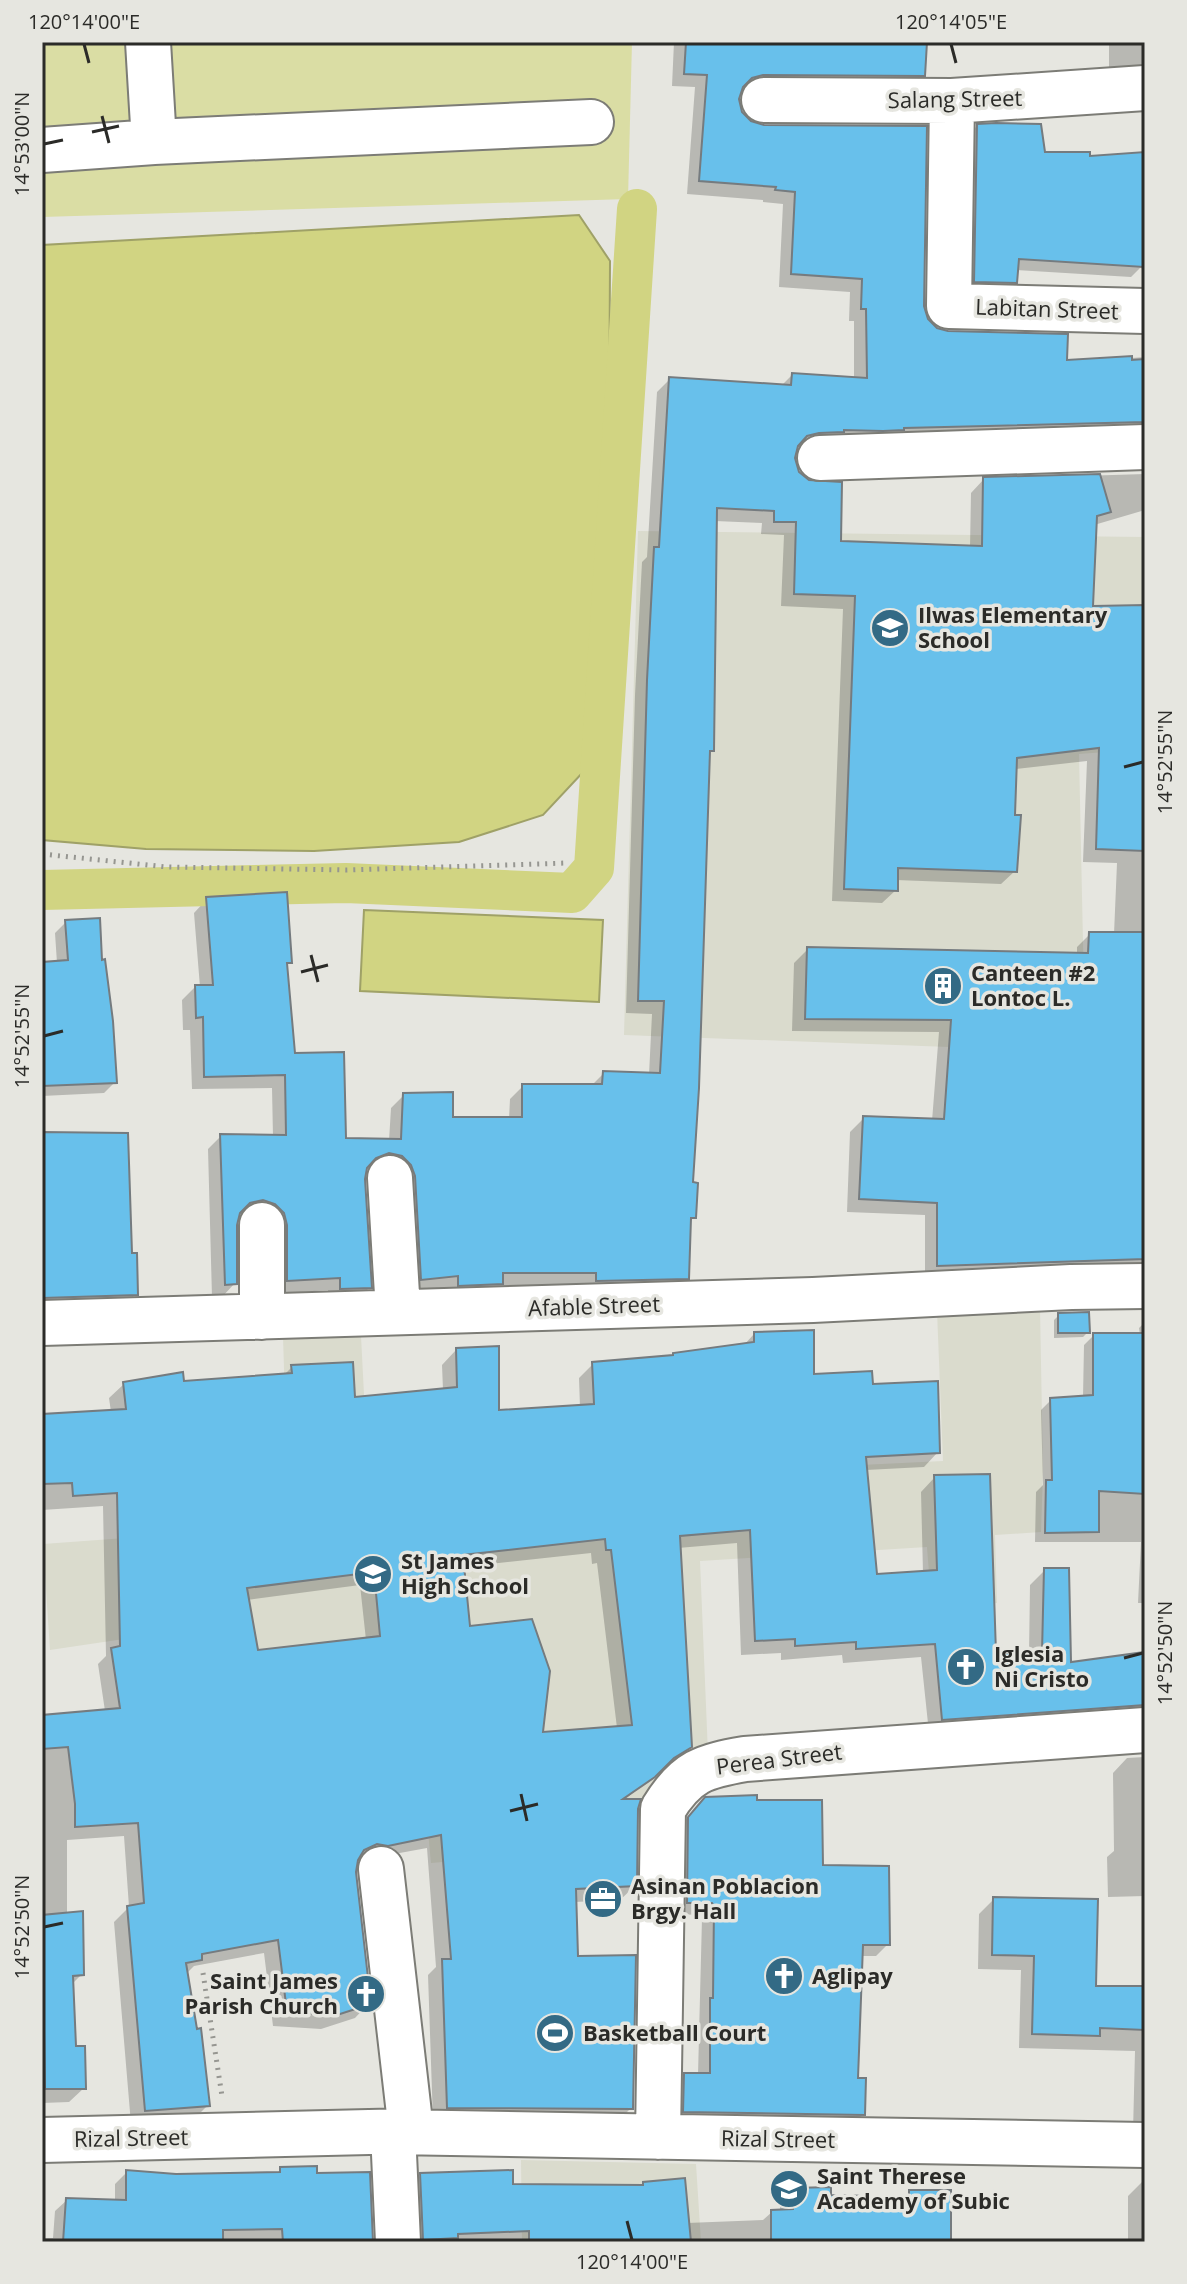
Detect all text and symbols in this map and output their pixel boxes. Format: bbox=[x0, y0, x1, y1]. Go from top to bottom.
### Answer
text: 120°14'00"E bbox=[28, 8, 140, 35]
text: 120°14'05"E bbox=[895, 8, 1007, 35]
street label: Salang Street bbox=[887, 82, 1023, 114]
text: 14°53'00"N bbox=[8, 92, 35, 196]
street label: Labitan Street bbox=[975, 291, 1119, 325]
place label: Ilwas Elementary School bbox=[918, 599, 1108, 654]
school or university icon: Ilwas Elementary School bbox=[869, 607, 911, 649]
text: 14°52'55"N bbox=[1151, 710, 1178, 814]
place label: Canteen #2 Lontoc L. bbox=[971, 957, 1095, 1012]
building icon: Canteen #2 Lontoc L. bbox=[922, 965, 964, 1007]
text: 14°52'55"N bbox=[8, 984, 35, 1088]
street label: Afable Street bbox=[527, 1288, 661, 1322]
place label: St James High School bbox=[401, 1545, 529, 1600]
school or university icon: St James High School bbox=[352, 1553, 394, 1595]
text: 14°52'50"N bbox=[1151, 1601, 1178, 1705]
place label: Iglesia Ni Cristo bbox=[994, 1638, 1089, 1693]
church icon: Iglesia Ni Cristo bbox=[945, 1646, 987, 1688]
street label: Perea Street bbox=[714, 1735, 844, 1781]
place label: Asinan Poblacion Brgy. Hall bbox=[631, 1870, 819, 1925]
text: 14°52'50"N bbox=[8, 1875, 35, 1979]
office icon: Asinan Poblacion Brgy. Hall bbox=[582, 1878, 624, 1920]
church icon: Aglipay bbox=[763, 1955, 805, 1997]
place label: Aglipay bbox=[812, 1960, 893, 1990]
place label: Saint James Parish Church bbox=[184, 1965, 338, 2020]
church icon: Saint James Parish Church bbox=[345, 1973, 387, 2015]
sports icon: Basketball Court bbox=[534, 2012, 576, 2054]
place label: Basketball Court bbox=[583, 2017, 766, 2047]
street label: Rizal Street bbox=[74, 2121, 189, 2153]
street label: Rizal Street bbox=[721, 2122, 836, 2154]
place label: Saint Therese Academy of Subic bbox=[817, 2160, 1010, 2215]
school or university icon: Saint Therese Academy of Subic bbox=[768, 2168, 810, 2210]
text: 120°14'00"E bbox=[576, 2248, 688, 2275]

